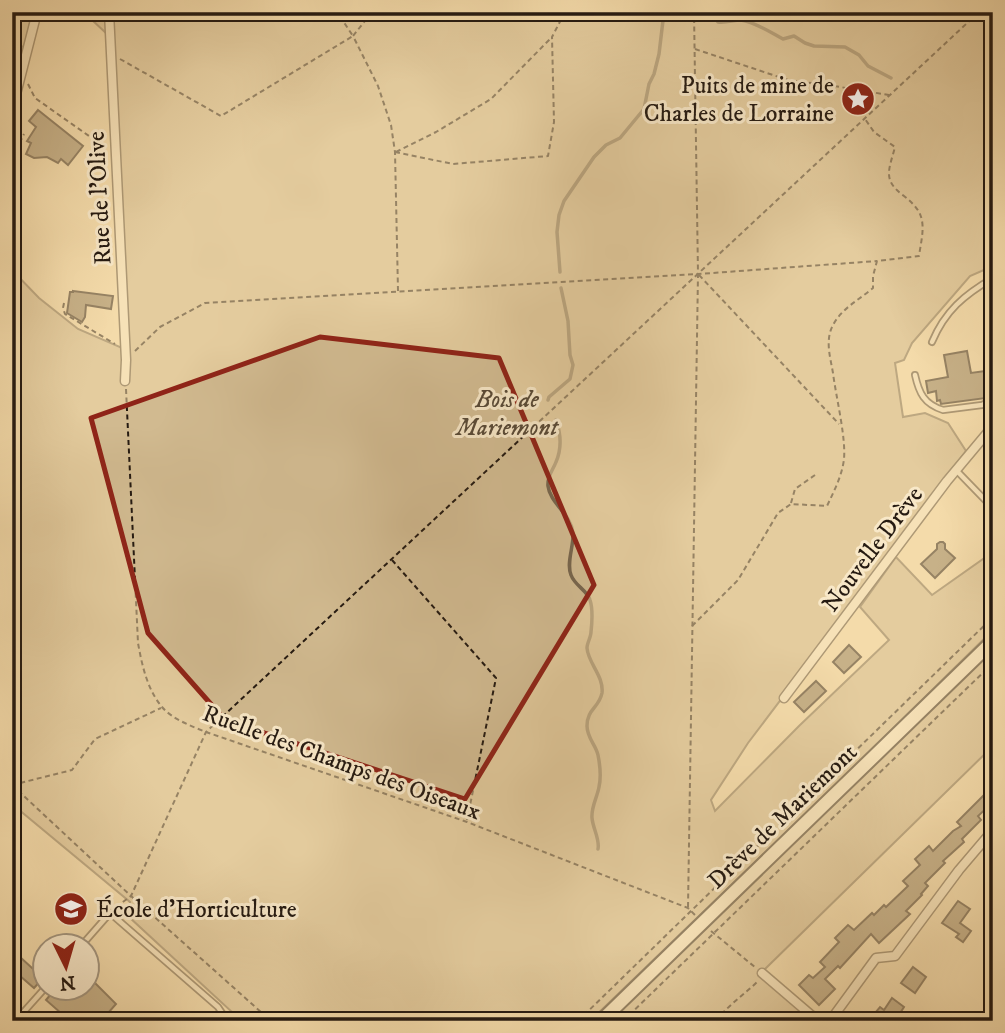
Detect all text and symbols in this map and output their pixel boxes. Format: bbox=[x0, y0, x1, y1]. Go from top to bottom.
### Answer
place label: Puits de mine de Charles de Lorraine bbox=[644, 71, 834, 129]
place icon: Puits de mine de Charles de Lorraine bbox=[839, 80, 877, 118]
street label: Rue de l'Olive bbox=[82, 130, 118, 265]
park label: Bois de Mariemont bbox=[454, 385, 560, 443]
street label: Nouvelle Drève bbox=[816, 481, 930, 618]
street label: Ruelle des Champs des Oiseaux bbox=[199, 699, 485, 827]
street label: Drève de Mariemont bbox=[702, 738, 864, 896]
school or university icon: École d'Horticulture bbox=[52, 890, 90, 928]
place label: École d'Horticulture bbox=[96, 895, 297, 925]
north arrow bbox=[32, 932, 102, 1002]
text: N bbox=[58, 970, 76, 995]

